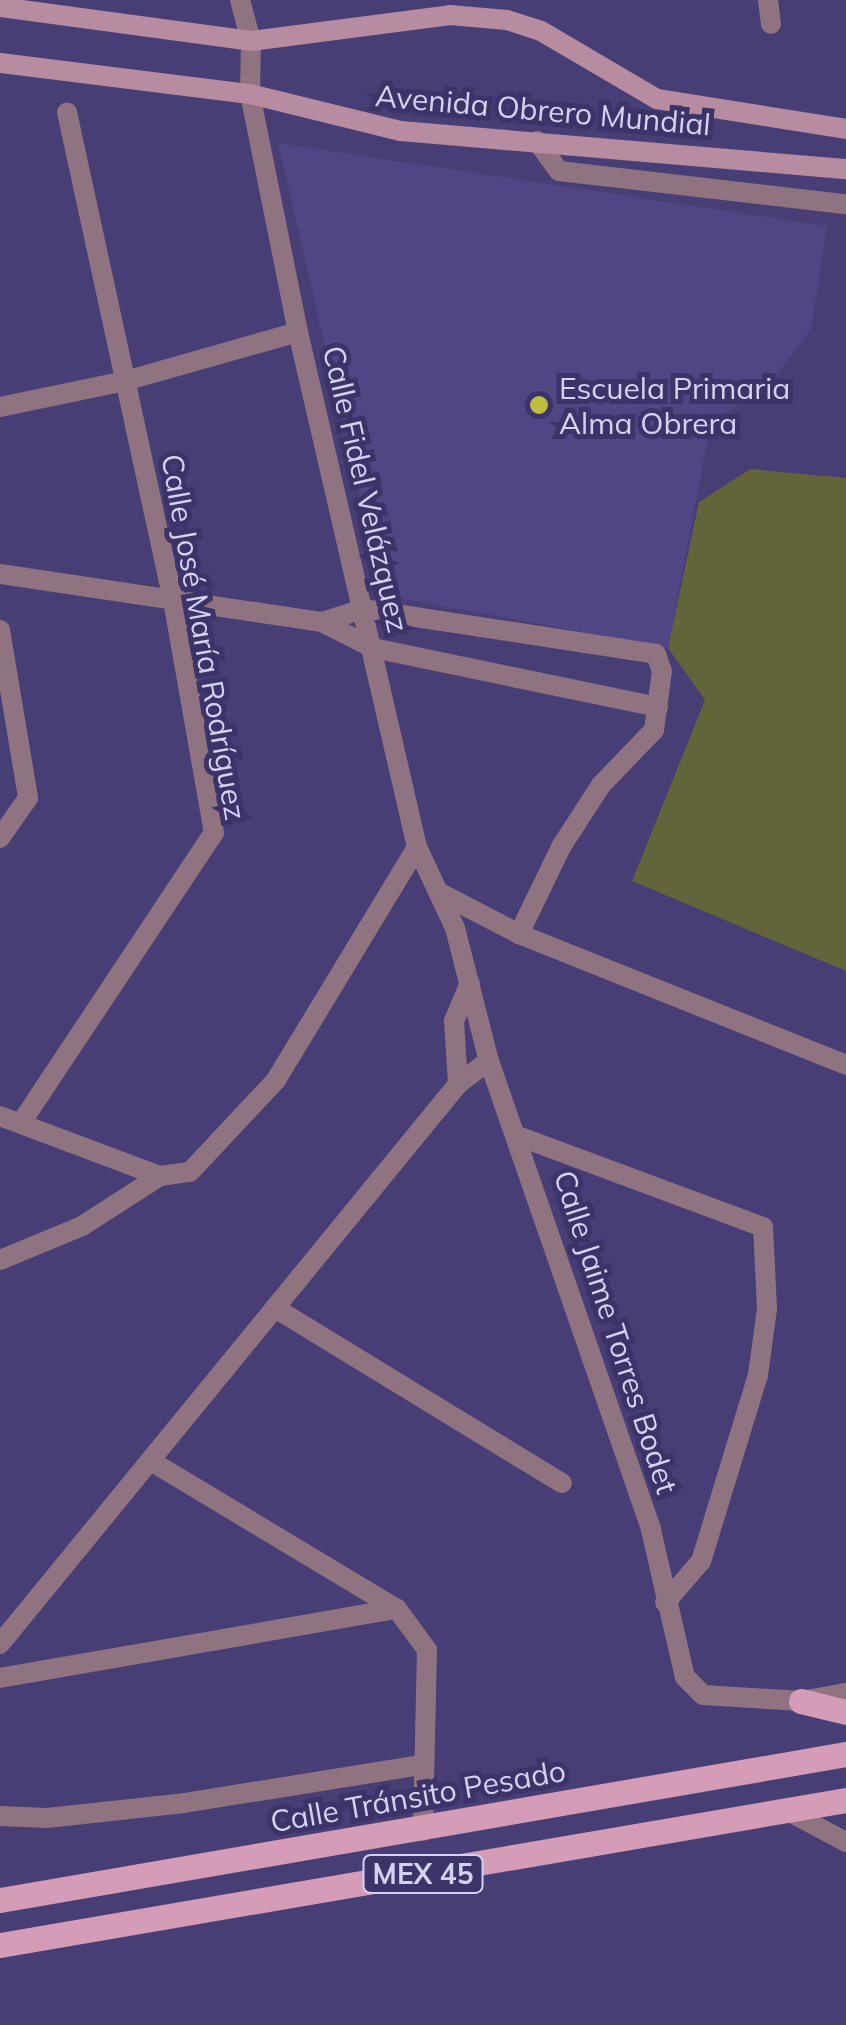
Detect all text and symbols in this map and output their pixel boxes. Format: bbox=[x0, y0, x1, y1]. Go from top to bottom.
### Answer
street label: Avenida Obrero Mundial bbox=[374, 77, 712, 143]
street label: Calle Fidel Velázquez bbox=[316, 342, 416, 636]
place label: Escuela Primaria Alma Obrera bbox=[559, 370, 790, 440]
marker: Escuela Primaria Alma Obrera bbox=[528, 394, 550, 416]
street label: Calle José María Rodríguez bbox=[154, 451, 254, 823]
street label: Calle Jaime Torres Bodet bbox=[547, 1166, 685, 1498]
street label: Calle Tránsito Pesado bbox=[268, 1752, 568, 1840]
road number: MEX 45 bbox=[360, 1851, 486, 1897]

